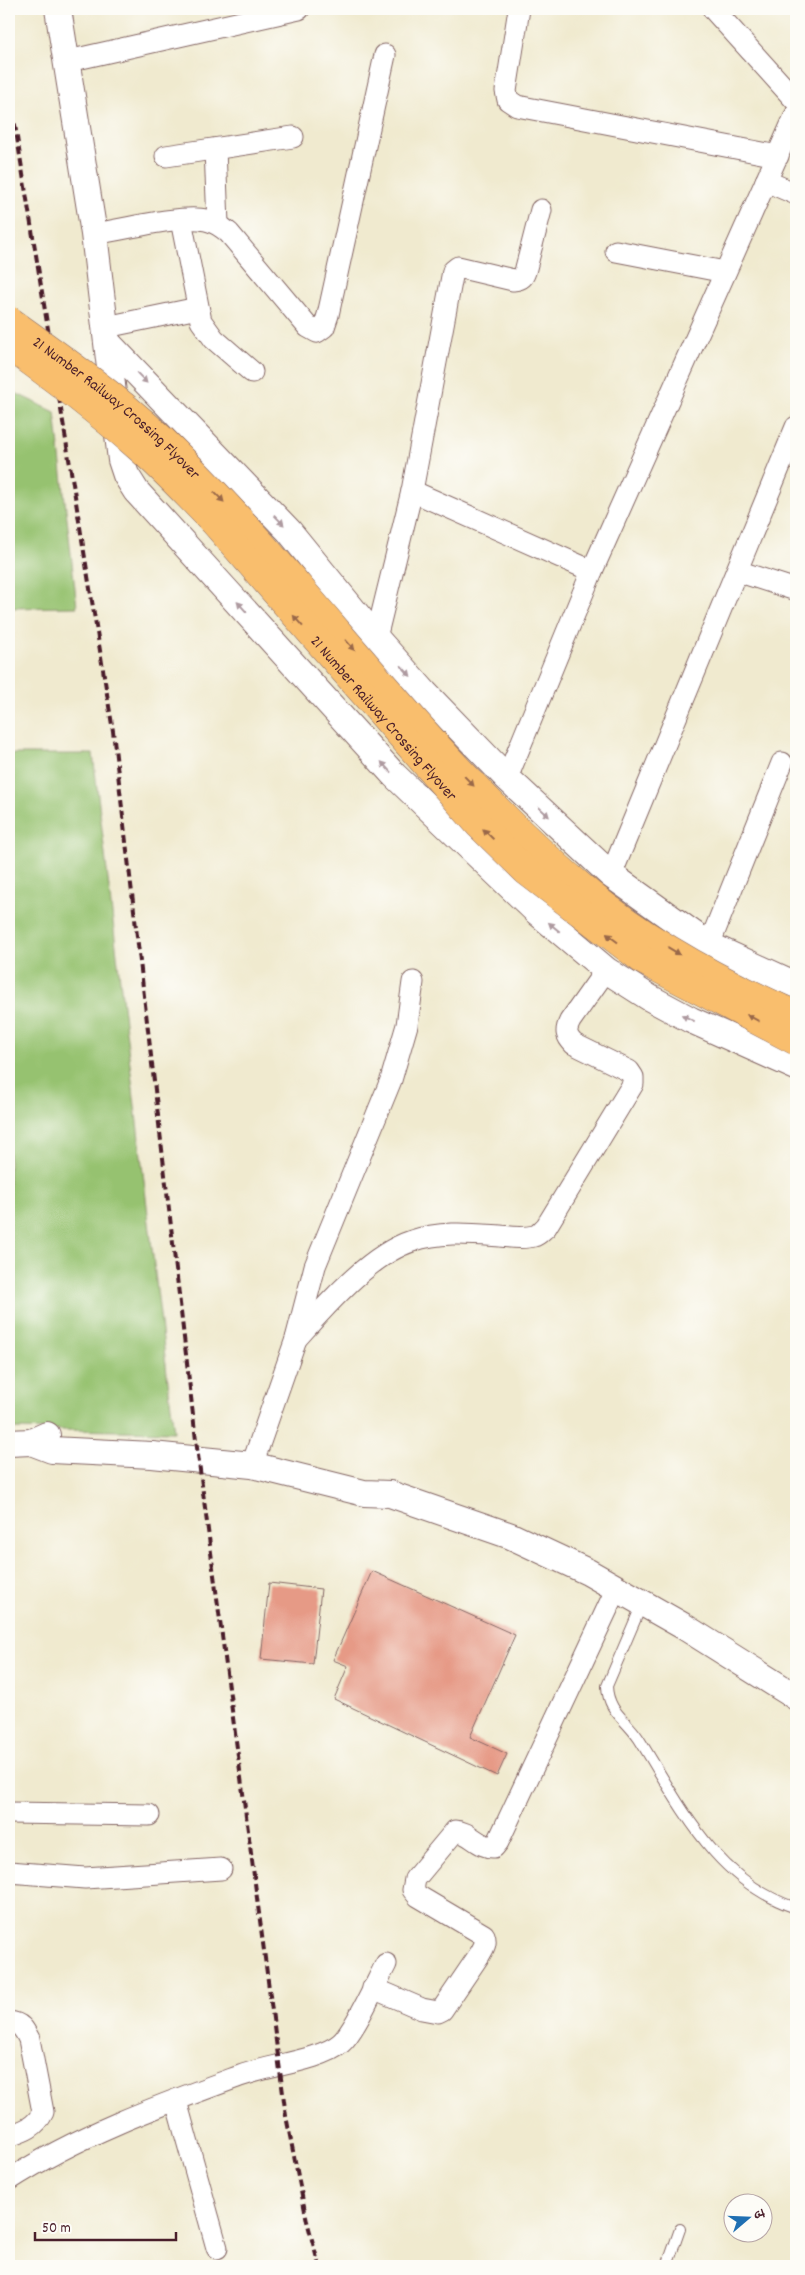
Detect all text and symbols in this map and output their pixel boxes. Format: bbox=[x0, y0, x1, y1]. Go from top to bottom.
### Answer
street label: 21 Number Railway Crossing Flyover bbox=[27, 332, 205, 486]
one-way arrow bbox=[136, 371, 148, 383]
one-way arrow bbox=[213, 491, 225, 503]
one-way arrow bbox=[273, 513, 285, 525]
one-way arrow bbox=[236, 602, 248, 614]
one-way arrow bbox=[293, 614, 304, 627]
street label: 21 Number Railway Crossing Flyover bbox=[304, 631, 462, 807]
one-way arrow bbox=[345, 639, 356, 652]
one-way arrow bbox=[400, 665, 411, 678]
one-way arrow bbox=[380, 761, 392, 773]
one-way arrow bbox=[463, 774, 475, 786]
one-way arrow bbox=[537, 806, 549, 818]
one-way arrow bbox=[482, 828, 494, 840]
one-way arrow bbox=[548, 922, 561, 933]
one-way arrow bbox=[605, 933, 619, 943]
one-way arrow bbox=[668, 947, 681, 956]
one-way arrow bbox=[681, 1014, 696, 1022]
one-way arrow bbox=[746, 1014, 760, 1022]
north arrow bbox=[722, 2192, 772, 2242]
text: उ bbox=[747, 2206, 769, 2222]
scale bar bbox=[35, 2210, 176, 2242]
text: 50 m bbox=[42, 2218, 71, 2240]

